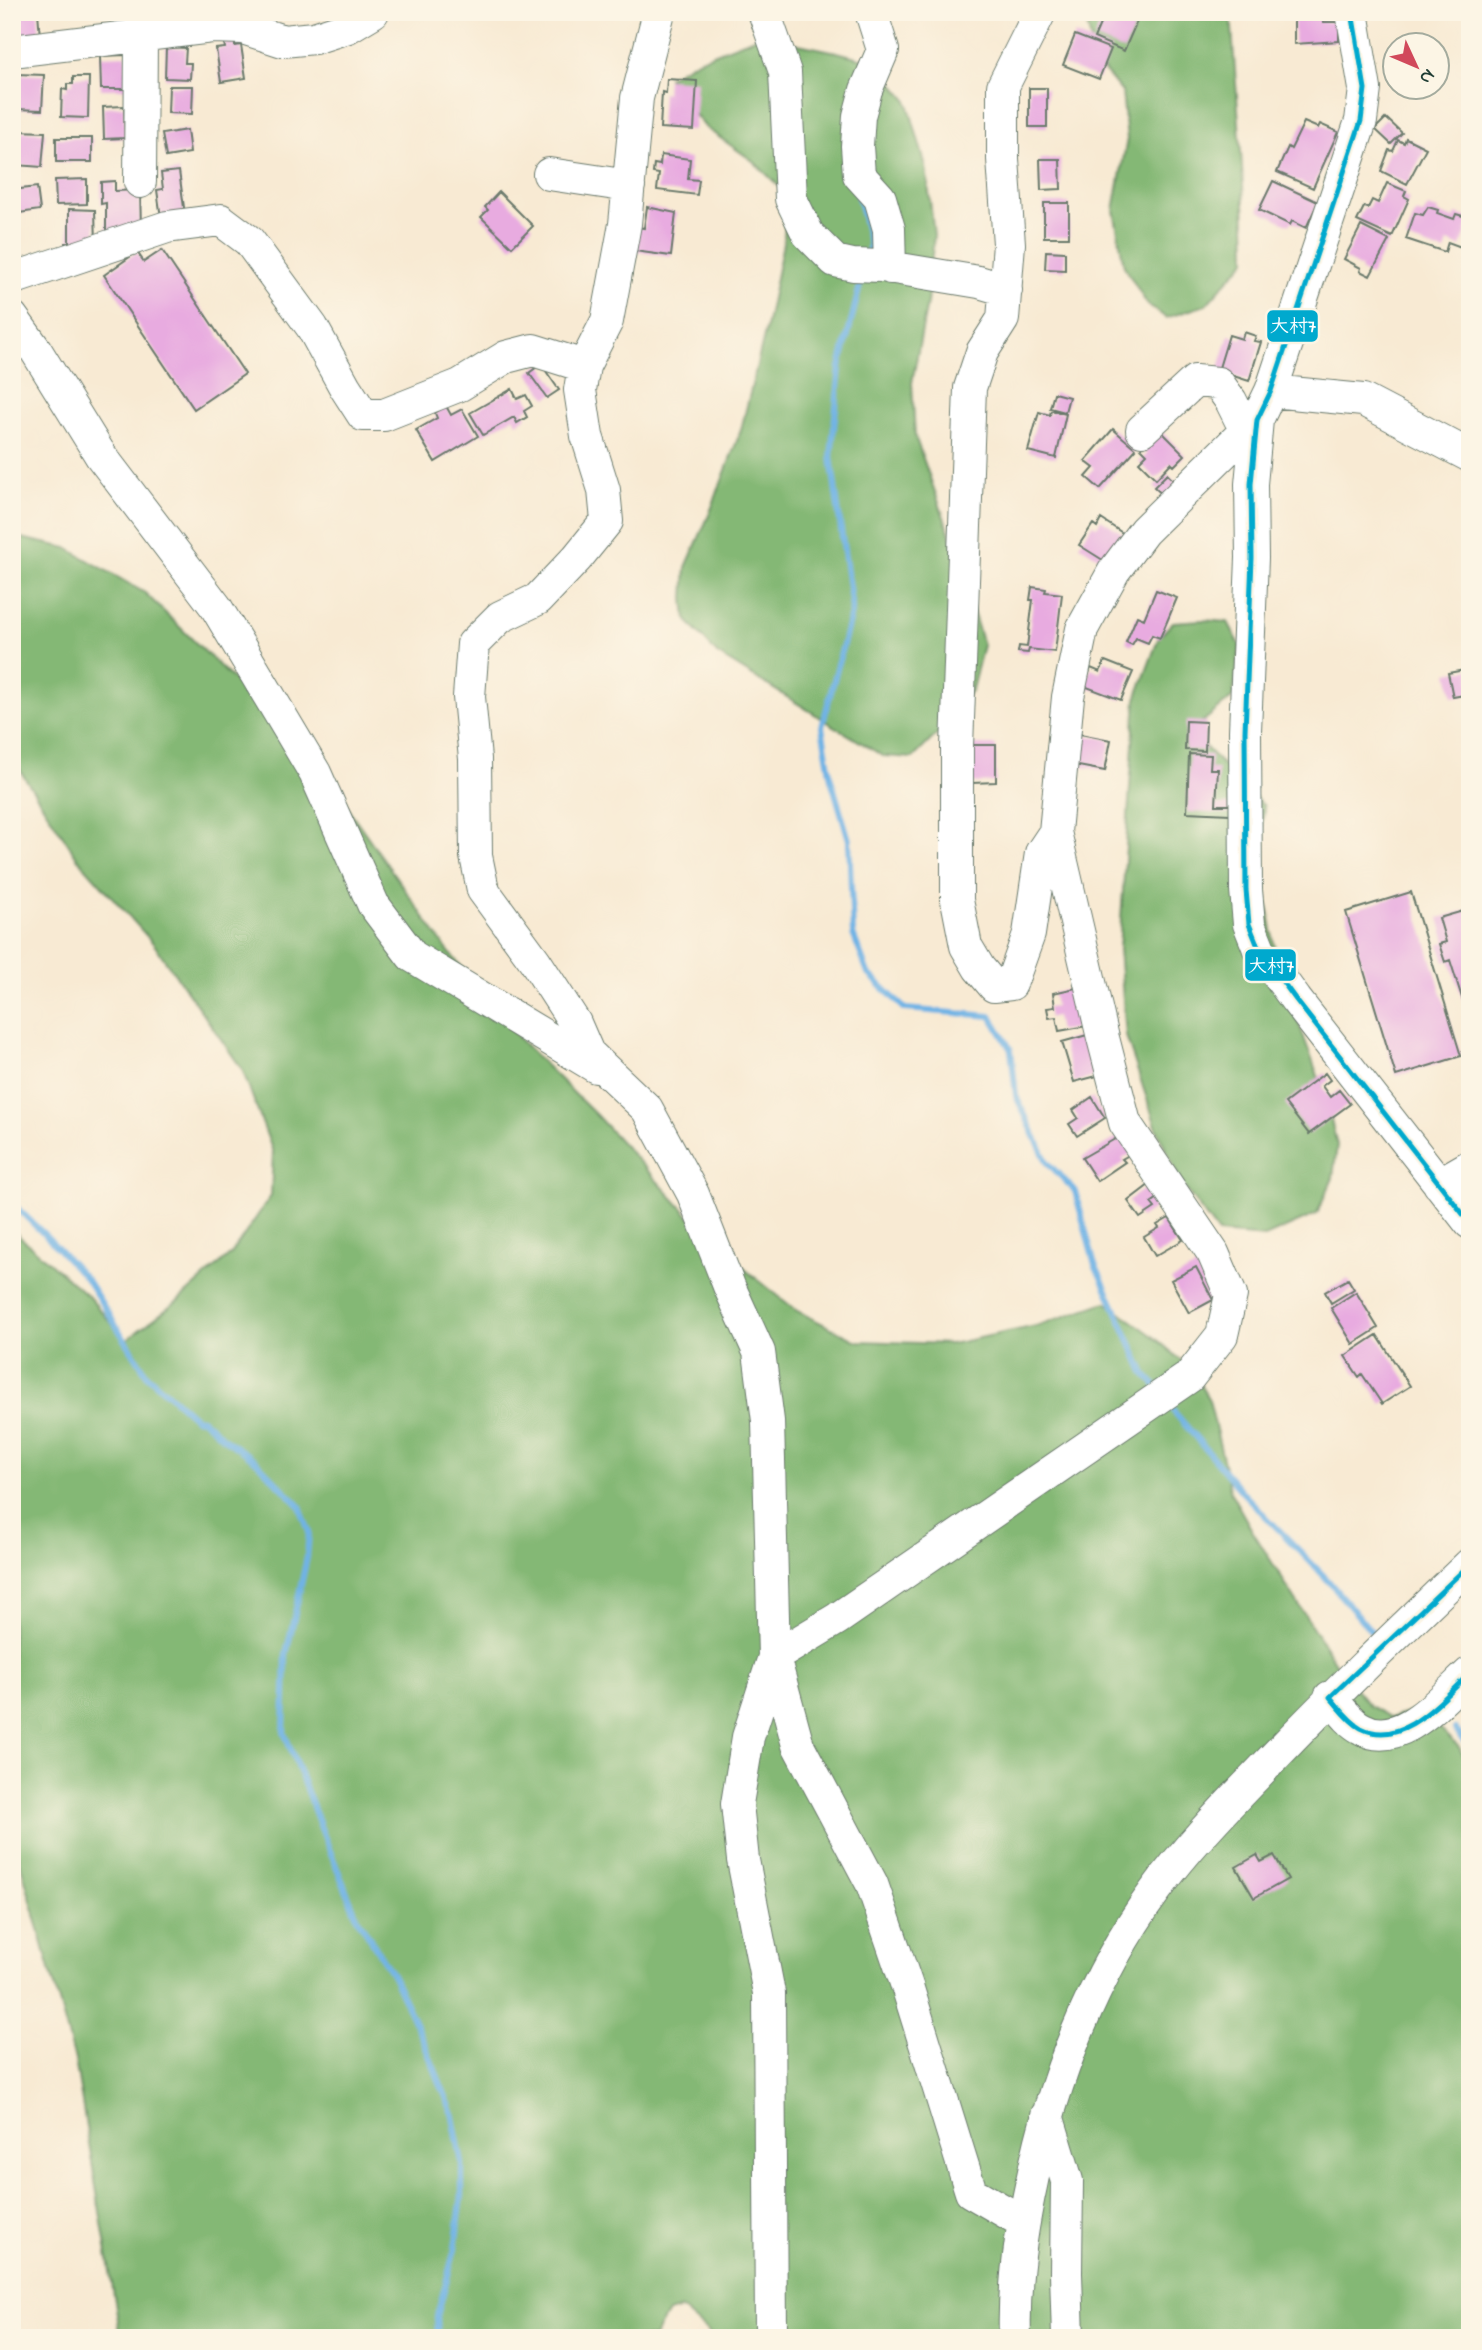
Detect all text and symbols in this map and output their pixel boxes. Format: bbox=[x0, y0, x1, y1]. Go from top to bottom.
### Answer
north arrow bbox=[1380, 32, 1450, 102]
text: N bbox=[1412, 62, 1441, 90]
line badge: 大村7 bbox=[1266, 309, 1319, 343]
text: 大村7 bbox=[1270, 314, 1316, 341]
line badge: 大村7 bbox=[1244, 948, 1297, 982]
text: 大村7 bbox=[1248, 954, 1294, 981]

